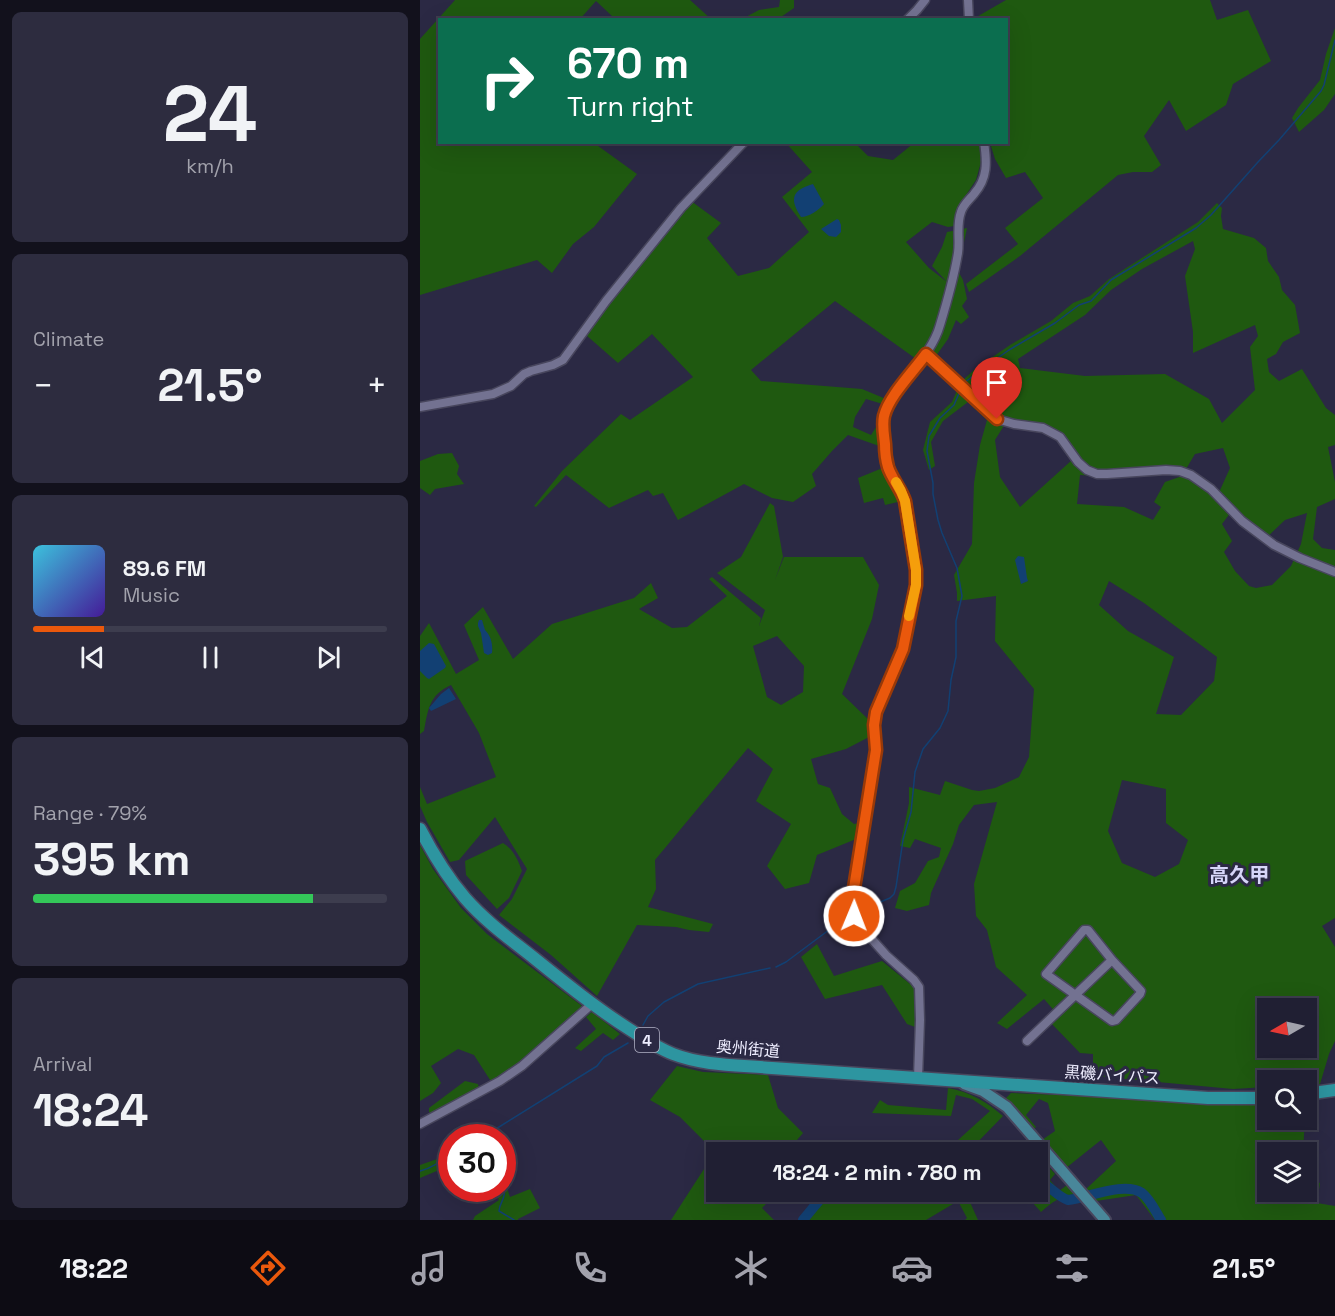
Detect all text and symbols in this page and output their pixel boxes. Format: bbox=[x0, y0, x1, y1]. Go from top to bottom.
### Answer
text: 670 m bbox=[567, 37, 689, 90]
icon: right bbox=[468, 42, 546, 120]
text: 24 bbox=[163, 64, 257, 164]
text: Turn right bbox=[567, 89, 694, 124]
text: km/h bbox=[186, 153, 234, 179]
text: Climate bbox=[33, 326, 104, 352]
text: 21.5° bbox=[157, 357, 263, 414]
pin bbox=[971, 357, 1022, 419]
text: − bbox=[33, 365, 53, 407]
text: + bbox=[367, 365, 387, 407]
icon: arrive bbox=[980, 366, 1013, 399]
text: 89.6 FM bbox=[123, 554, 206, 582]
text: Music bbox=[123, 582, 180, 608]
icon: previous bbox=[76, 641, 109, 674]
icon: pause bbox=[194, 641, 227, 674]
icon: next bbox=[312, 641, 345, 674]
text: Range · 79% bbox=[33, 800, 147, 826]
text: 395 km bbox=[33, 831, 190, 888]
district label: 高久甲 bbox=[1209, 862, 1269, 888]
position arrow bbox=[822, 884, 886, 948]
north arrow bbox=[1257, 998, 1317, 1058]
map controls bbox=[1257, 998, 1317, 1202]
road number: 4 bbox=[635, 1028, 659, 1052]
street label: 奥州街道 bbox=[715, 1036, 781, 1062]
text: Arrival bbox=[33, 1051, 92, 1077]
street label: 黒磯バイパス bbox=[1064, 1061, 1160, 1089]
button: search bbox=[1257, 1070, 1317, 1130]
text: 18:24 bbox=[33, 1082, 148, 1139]
speed limit sign: 30 bbox=[438, 1124, 516, 1202]
button: layers bbox=[1257, 1142, 1317, 1202]
text: 18:24 · 2 min · 780 m bbox=[772, 1158, 982, 1186]
icon: directions bbox=[247, 1247, 289, 1289]
icon: music bbox=[408, 1247, 450, 1289]
icon: phone bbox=[569, 1247, 611, 1289]
icon: climate bbox=[730, 1247, 772, 1289]
icon: car bbox=[891, 1247, 933, 1289]
icon: filters bbox=[1051, 1247, 1093, 1289]
text: 18:22 bbox=[59, 1251, 128, 1286]
text: 21.5° bbox=[1212, 1251, 1275, 1286]

